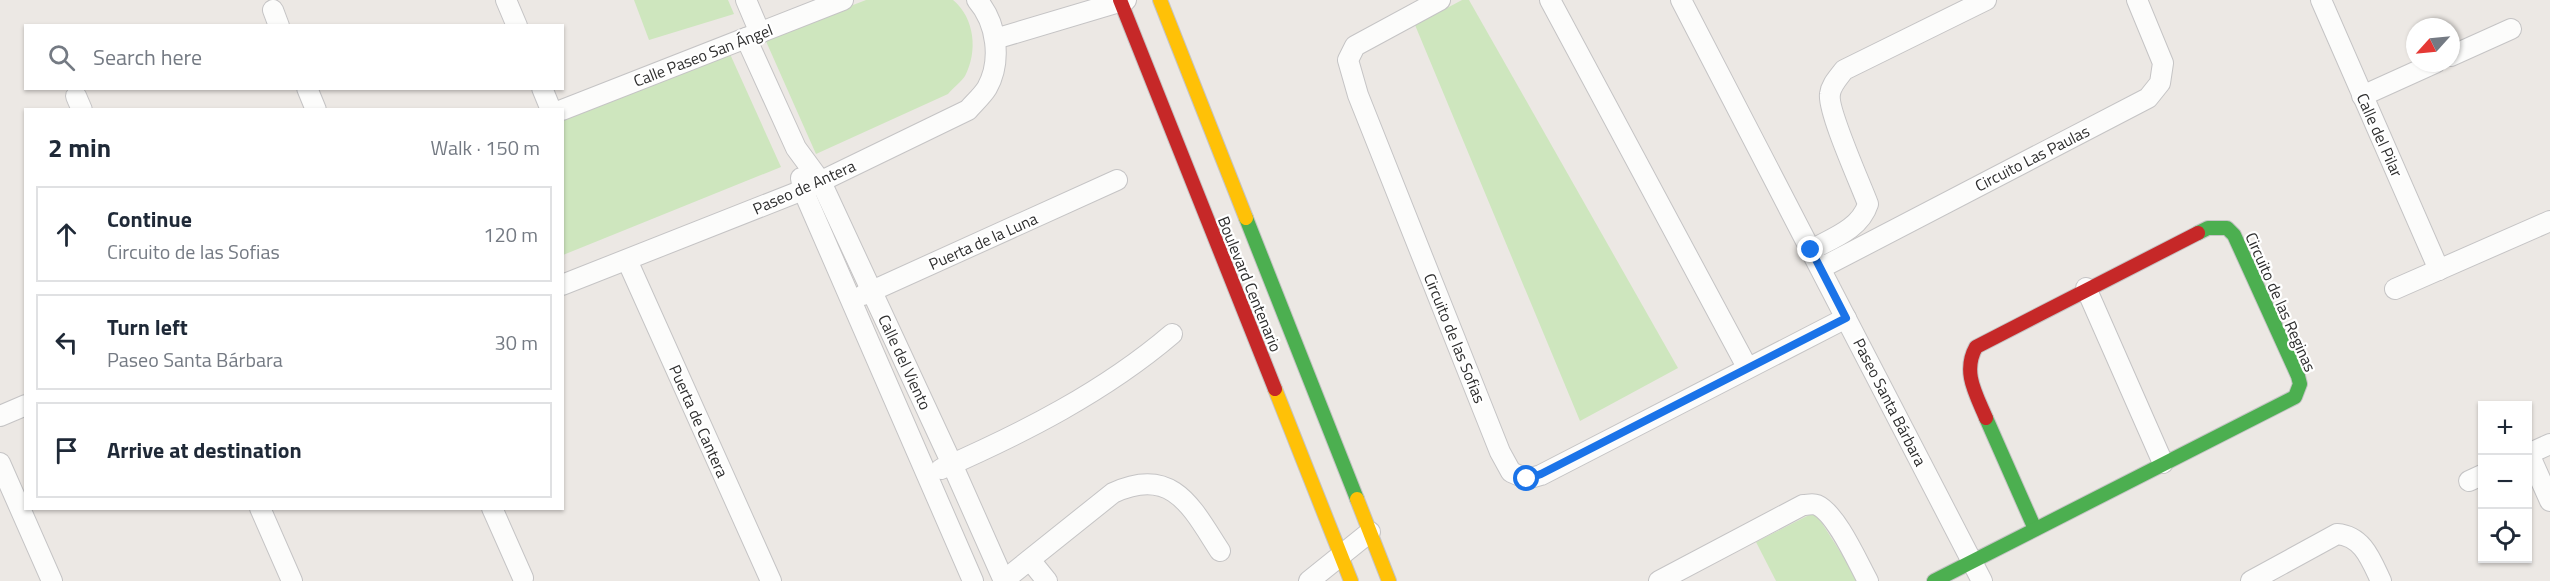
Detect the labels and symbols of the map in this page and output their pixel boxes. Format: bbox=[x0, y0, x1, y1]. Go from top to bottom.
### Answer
street label: Calle Paseo San Ángel bbox=[630, 17, 776, 93]
north arrow bbox=[2406, 18, 2460, 72]
street label: Calle del Pilar bbox=[2351, 89, 2409, 181]
street label: Circuito Las Paulas bbox=[1970, 119, 2094, 197]
street label: Paseo de Antera bbox=[749, 154, 859, 220]
street label: Puerta de la Luna bbox=[925, 206, 1041, 276]
street label: Boulevard Centenario bbox=[1212, 213, 1288, 355]
street label: Circuito de las Reginas bbox=[2239, 228, 2323, 376]
route end bbox=[1797, 236, 1823, 262]
street label: Circuito de las Sofias bbox=[1418, 269, 1492, 407]
street label: Calle del Viento bbox=[872, 310, 938, 414]
street label: Paseo Santa Bárbara bbox=[1847, 334, 1933, 470]
street label: Puerta de Cantera bbox=[663, 361, 735, 481]
route start bbox=[1513, 465, 1539, 491]

